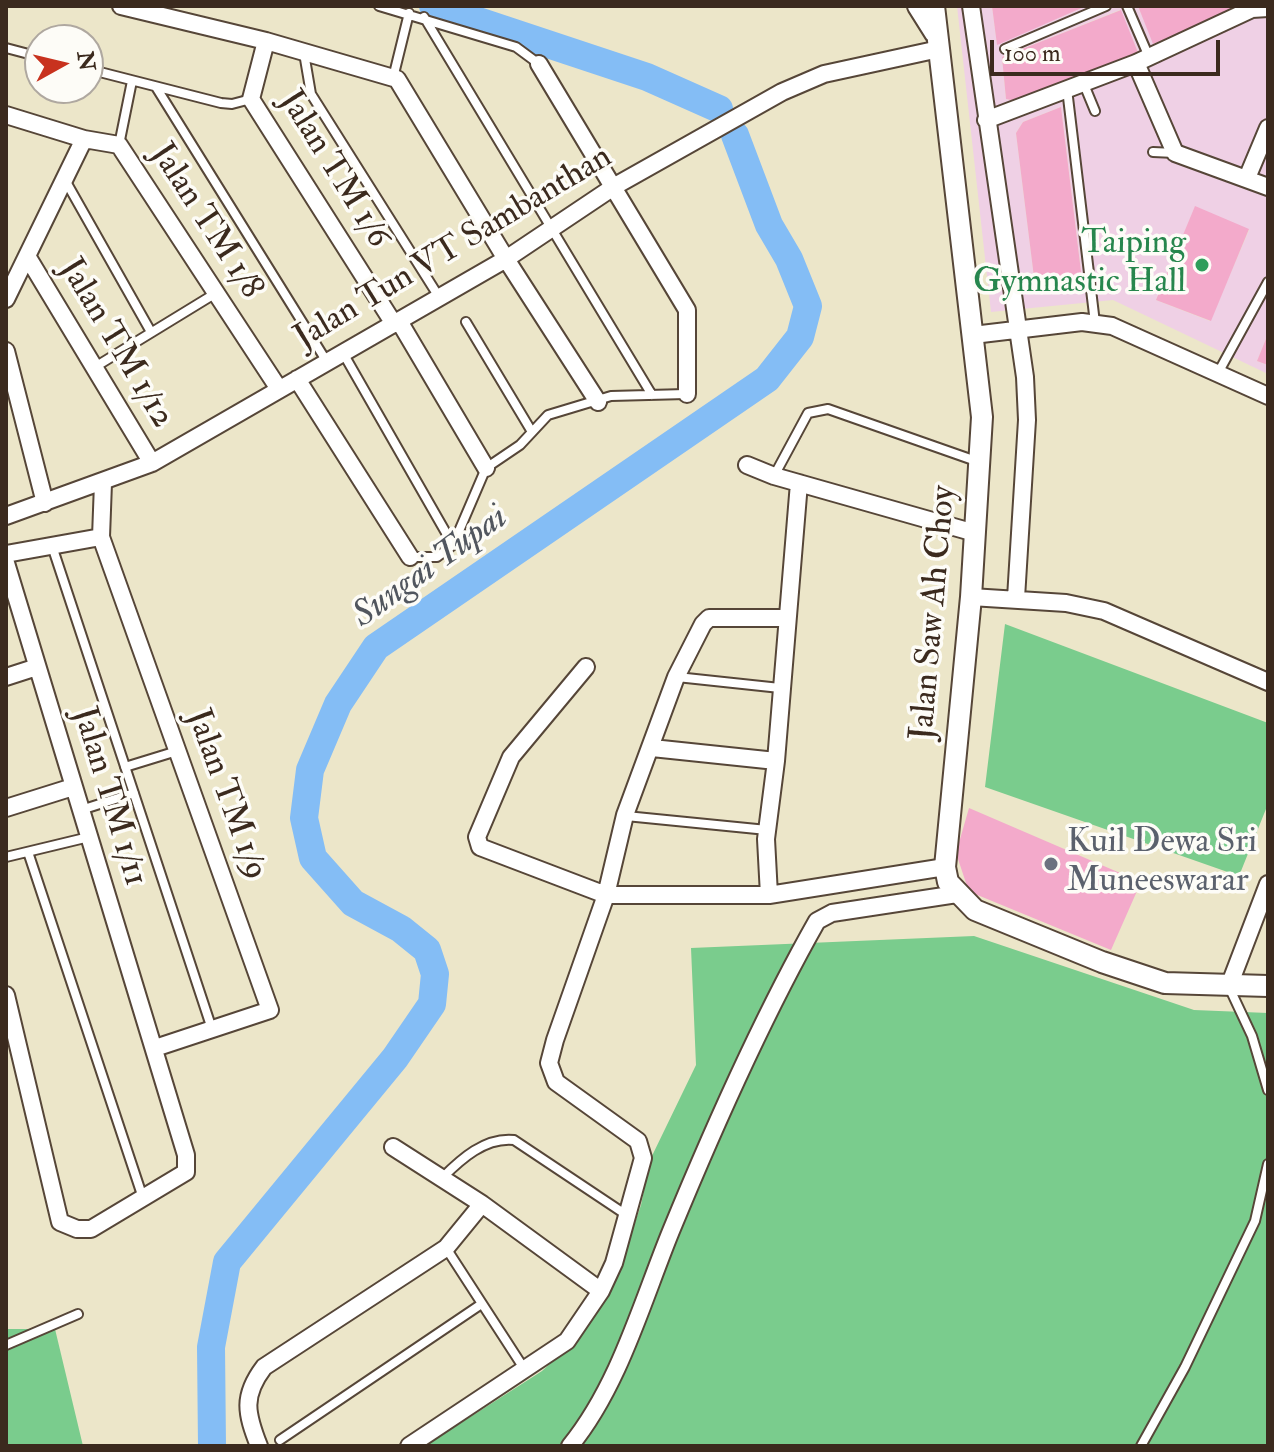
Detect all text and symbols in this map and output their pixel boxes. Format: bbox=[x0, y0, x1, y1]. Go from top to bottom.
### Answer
north arrow bbox=[24, 24, 104, 104]
scale bar bbox=[994, 24, 1224, 74]
text: 100 m bbox=[1004, 38, 1061, 69]
text: N bbox=[71, 49, 101, 73]
street label: Jalan TM 1/6 bbox=[269, 84, 397, 256]
street label: Jalan TM 1/8 bbox=[140, 137, 270, 307]
street label: Jalan Tun VT Sambanthan bbox=[288, 138, 620, 360]
place label: Taiping Gymnastic Hall bbox=[973, 225, 1186, 304]
street label: Jalan TM 1/12 bbox=[49, 252, 181, 436]
marker: Taiping Gymnastic Hall bbox=[1193, 256, 1211, 274]
street label: Jalan Saw Ah Choy bbox=[904, 484, 966, 742]
water label: Sungai Tupai bbox=[345, 497, 517, 639]
street label: Jalan TM 1/11 bbox=[61, 703, 155, 891]
street label: Jalan TM 1/9 bbox=[175, 704, 275, 886]
place label: Kuil Dewa Sri Muneeswarar bbox=[1067, 824, 1257, 904]
marker: Kuil Dewa Sri Muneeswarar bbox=[1042, 855, 1060, 873]

